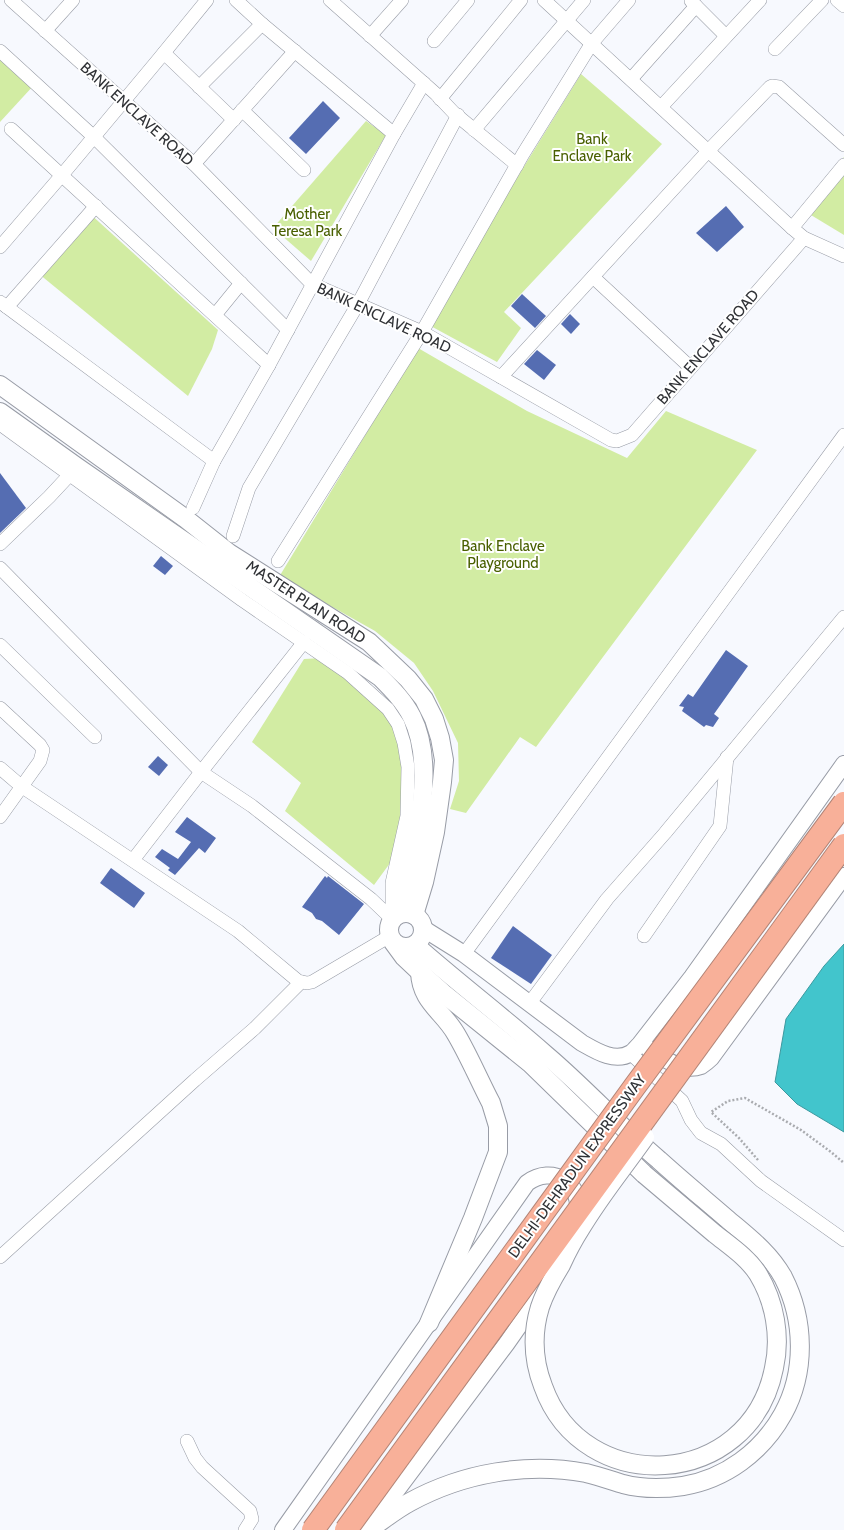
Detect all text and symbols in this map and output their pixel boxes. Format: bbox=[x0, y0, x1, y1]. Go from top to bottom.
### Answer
street label: BANK ENCLAVE ROAD bbox=[77, 58, 197, 170]
park label: Bank Enclave Park bbox=[552, 130, 632, 165]
park label: Mother Teresa Park bbox=[272, 205, 343, 240]
street label: BANK ENCLAVE ROAD bbox=[314, 279, 454, 357]
street label: BANK ENCLAVE ROAD bbox=[653, 286, 763, 408]
park label: Bank Enclave Playground bbox=[461, 537, 545, 572]
street label: MASTER PLAN ROAD bbox=[243, 557, 369, 647]
street label: DELHI-DEHRADUN EXPRESSWAY bbox=[504, 1070, 650, 1261]

